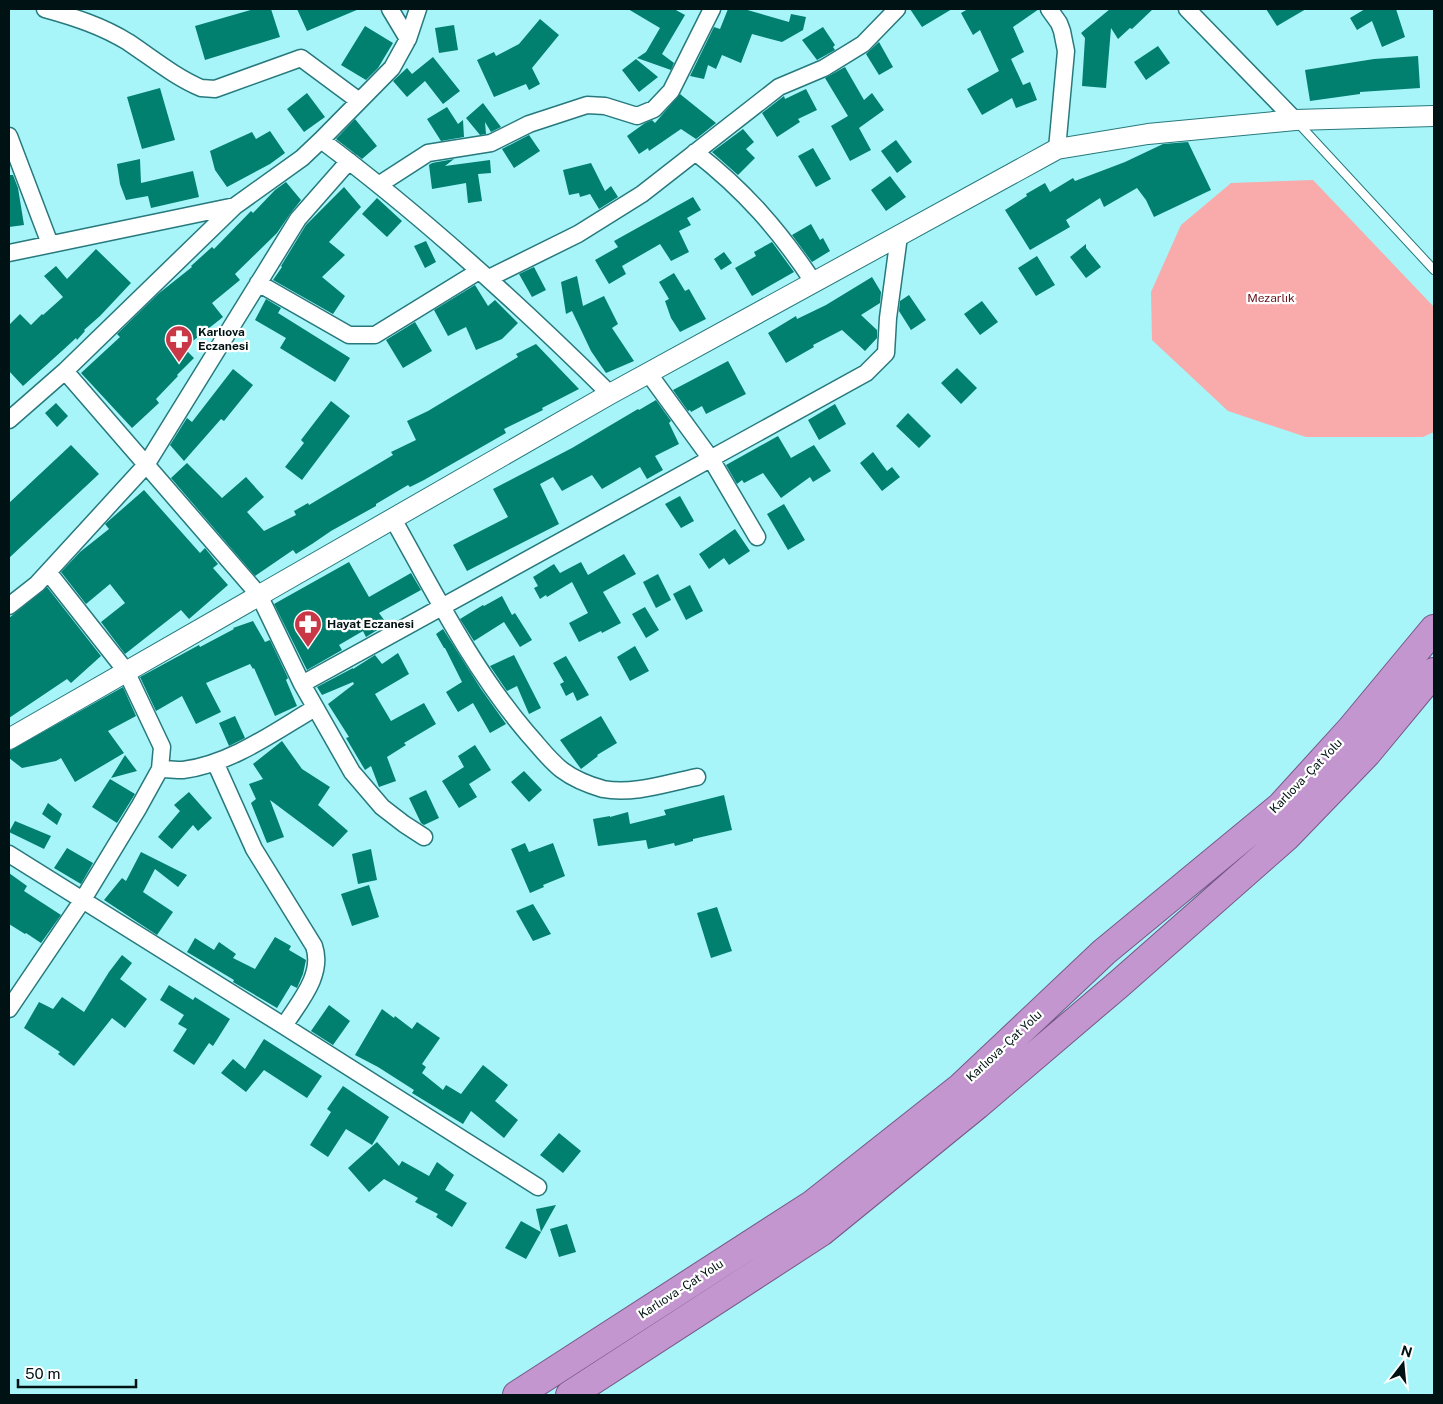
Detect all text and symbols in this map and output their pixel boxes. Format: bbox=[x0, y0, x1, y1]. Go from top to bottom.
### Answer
park label: Mezarlık bbox=[1247, 291, 1295, 305]
pharmacy icon: Karlıova Eczanesi bbox=[164, 324, 194, 363]
place label: Karlıova Eczanesi bbox=[198, 325, 248, 353]
pharmacy icon: Hayat Eczanesi bbox=[293, 609, 323, 648]
place label: Hayat Eczanesi bbox=[327, 617, 414, 631]
street label: Karlıova - Çat Yolu bbox=[1267, 736, 1345, 816]
street label: Karlıova - Çat Yolu bbox=[963, 1007, 1045, 1085]
street label: Karlıova - Çat Yolu bbox=[636, 1256, 726, 1322]
north arrow bbox=[1378, 1339, 1428, 1389]
text: N bbox=[1399, 1342, 1414, 1361]
scale bar bbox=[18, 1356, 135, 1388]
text: 50 m bbox=[25, 1365, 60, 1382]

